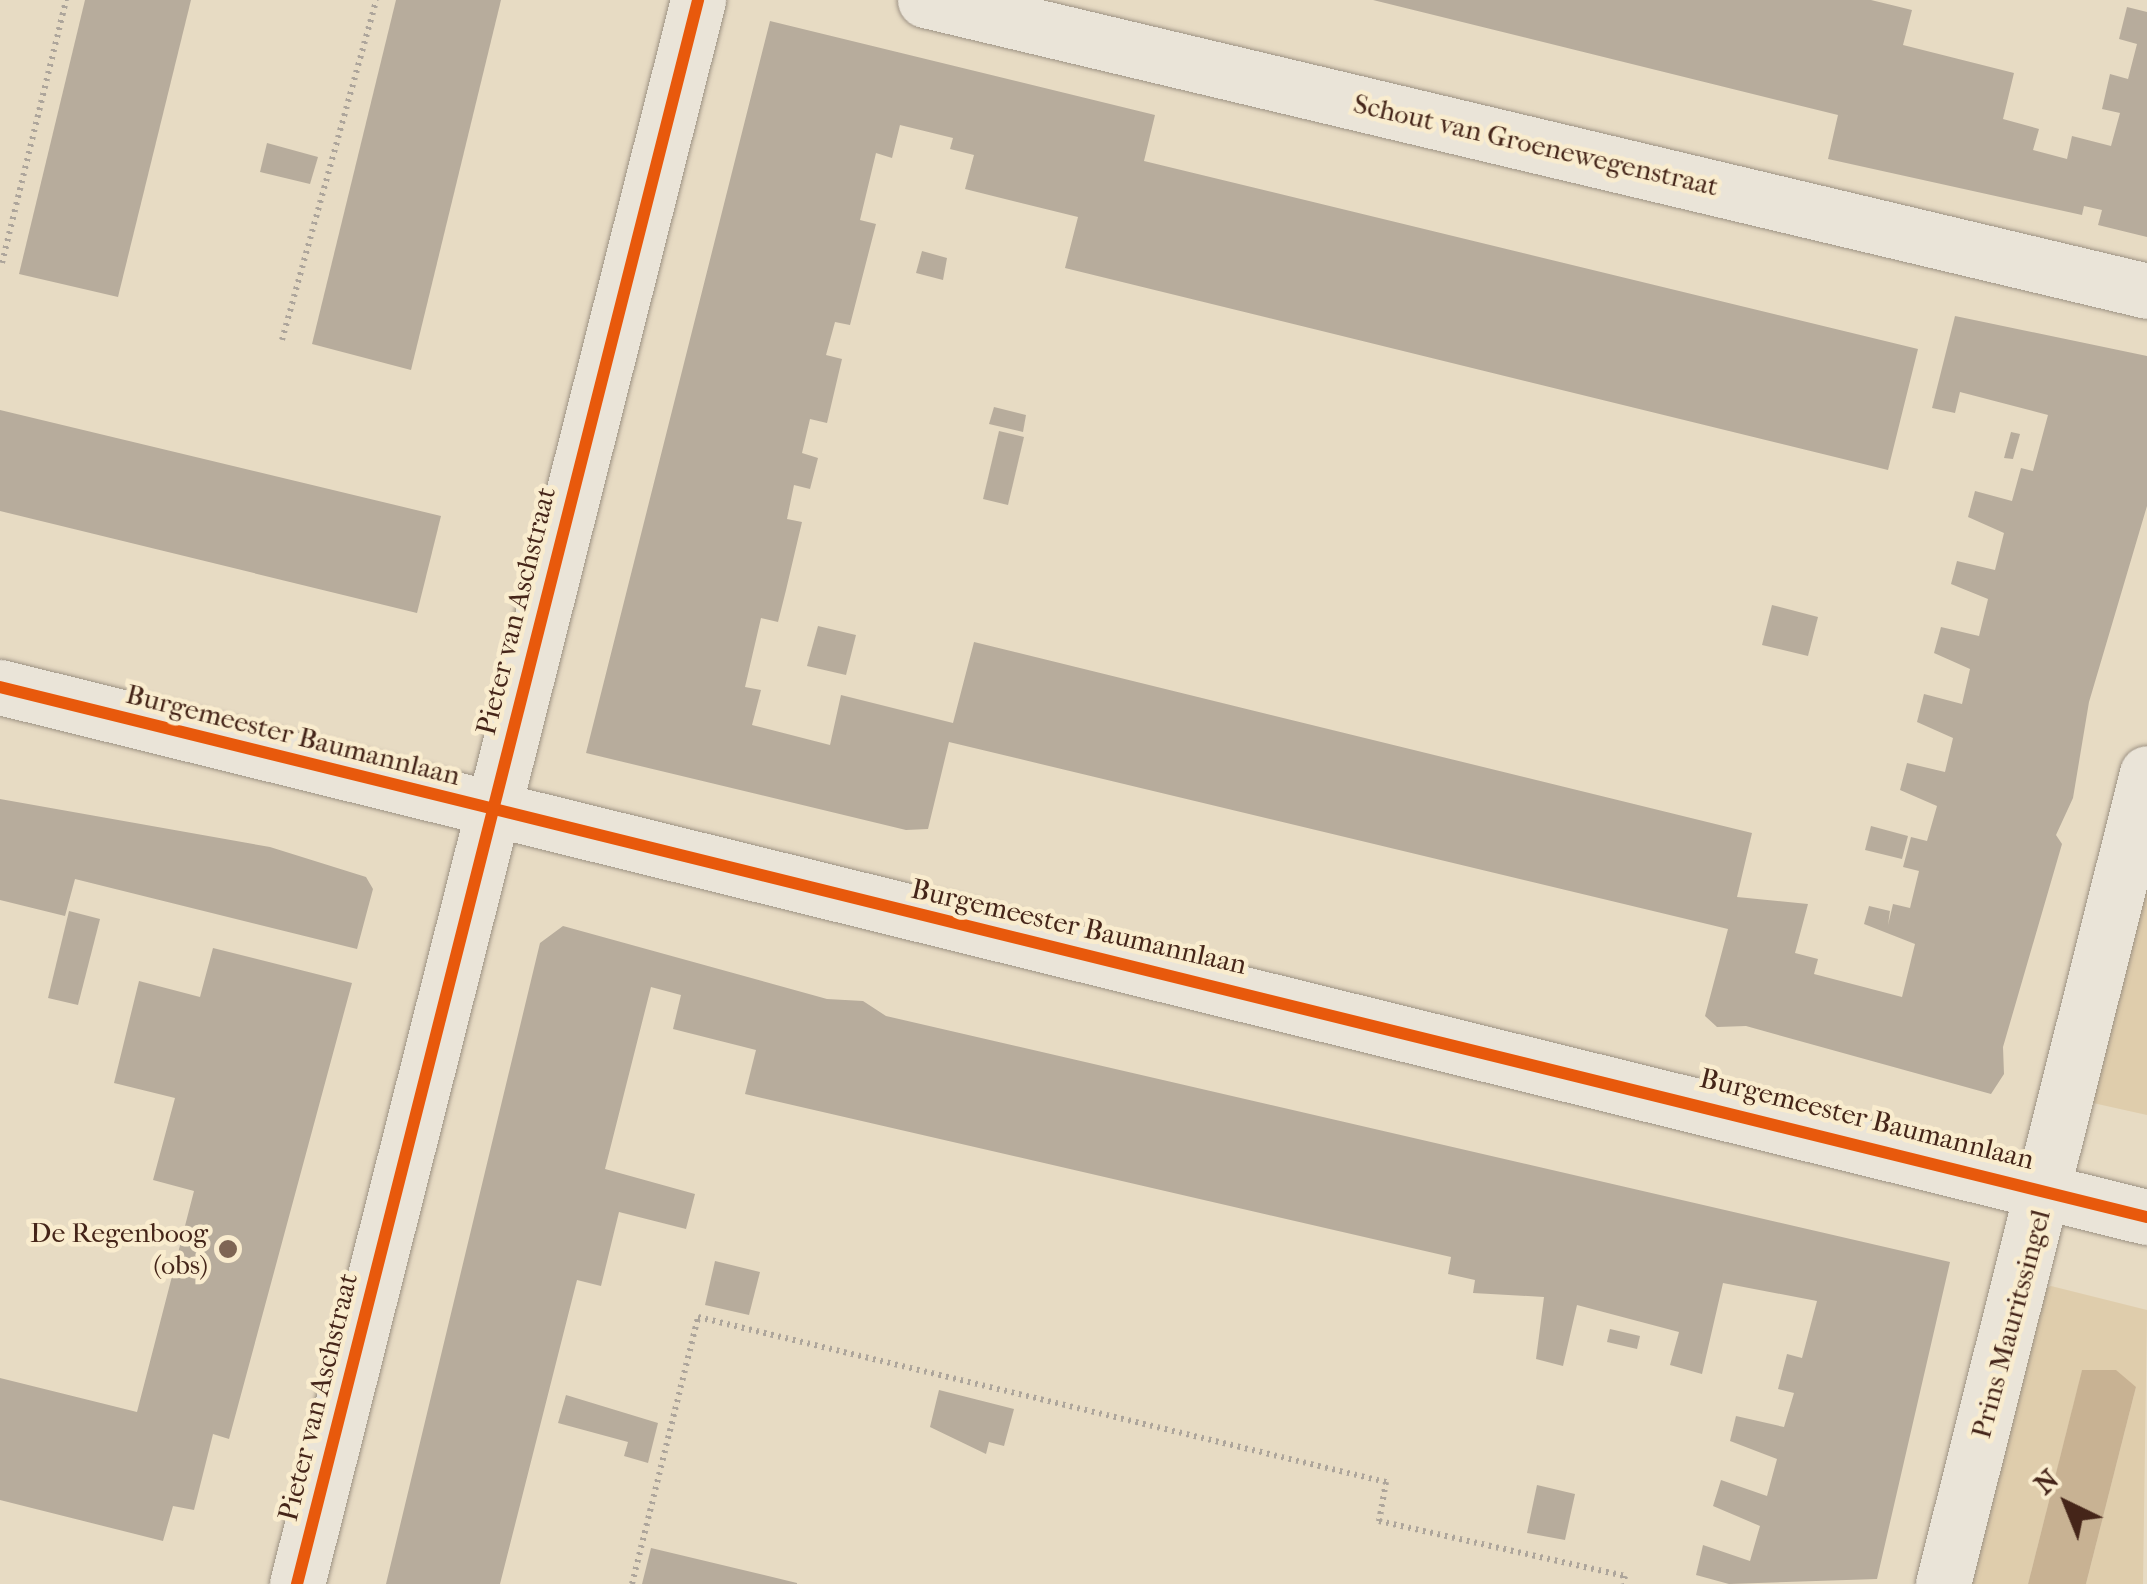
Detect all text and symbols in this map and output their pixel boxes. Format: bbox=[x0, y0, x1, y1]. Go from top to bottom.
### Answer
street label: Schout van Groenewegenstraat bbox=[1350, 87, 1722, 203]
street label: Pieter van Aschstraat bbox=[469, 484, 563, 738]
street label: Burgemeester Baumannlaan bbox=[122, 677, 464, 793]
street label: Burgemeester Baumannlaan bbox=[908, 872, 1250, 982]
street label: Burgemeester Baumannlaan bbox=[1696, 1061, 2038, 1177]
street label: Prins Mauritssingel bbox=[1964, 1206, 2058, 1442]
place label: De Regenboog (obs) bbox=[30, 1216, 208, 1282]
marker: De Regenboog (obs) bbox=[217, 1238, 239, 1260]
street label: Pieter van Aschstraat bbox=[271, 1270, 365, 1524]
north arrow bbox=[2017, 1454, 2117, 1554]
text: N bbox=[2027, 1462, 2065, 1501]

